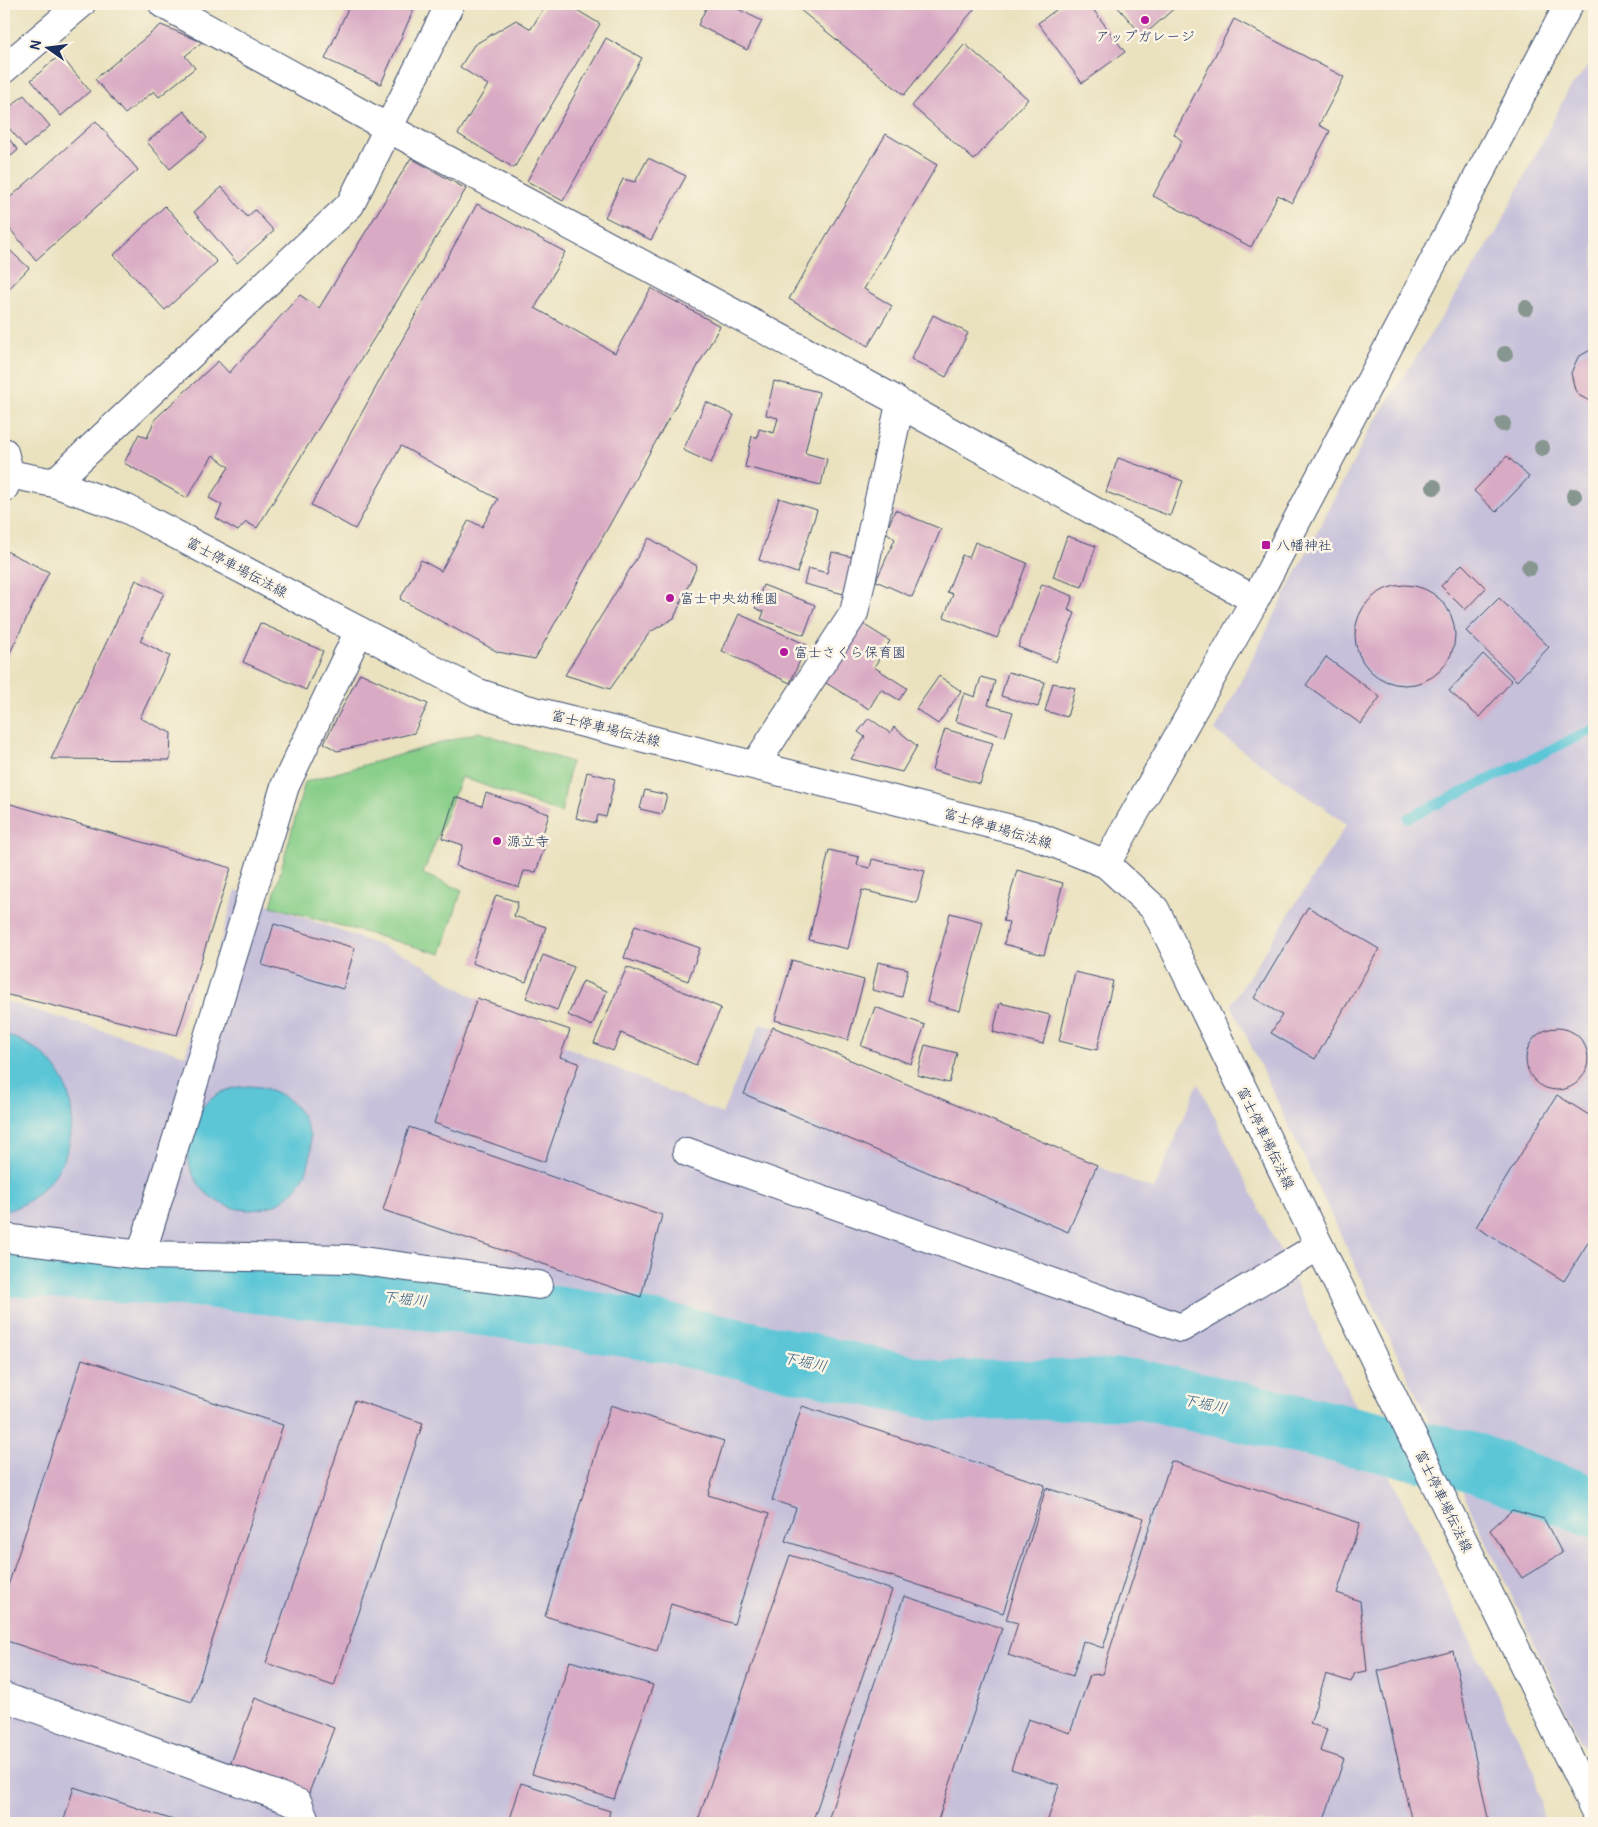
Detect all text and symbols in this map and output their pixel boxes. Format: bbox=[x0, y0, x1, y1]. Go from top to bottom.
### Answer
marker: アップガレージ bbox=[1139, 14, 1151, 26]
north arrow bbox=[22, 22, 72, 72]
place label: アップガレージ bbox=[1096, 28, 1194, 45]
text: N bbox=[26, 38, 45, 52]
street label: 富士停車場伝法線 bbox=[183, 534, 290, 601]
place label: 八幡神社 bbox=[1276, 537, 1332, 554]
marker: 八幡神社 bbox=[1260, 539, 1272, 551]
place label: 富士中央幼稚園 bbox=[680, 590, 778, 607]
marker: 富士中央幼稚園 bbox=[664, 592, 676, 604]
place label: 富士さくら保育園 bbox=[794, 644, 906, 661]
marker: 富士さくら保育園 bbox=[778, 646, 790, 658]
street label: 富士停車場伝法線 bbox=[549, 707, 662, 750]
street label: 富士停車場伝法線 bbox=[942, 805, 1054, 852]
place label: 源立寺 bbox=[507, 833, 549, 850]
marker: 源立寺 bbox=[491, 835, 503, 847]
street label: 富士停車場伝法線 bbox=[1233, 1084, 1298, 1192]
water label: 下堀川 bbox=[382, 1288, 428, 1311]
water label: 下堀川 bbox=[781, 1349, 829, 1376]
water label: 下堀川 bbox=[1181, 1391, 1229, 1418]
street label: 富士停車場伝法線 bbox=[1411, 1447, 1476, 1555]

